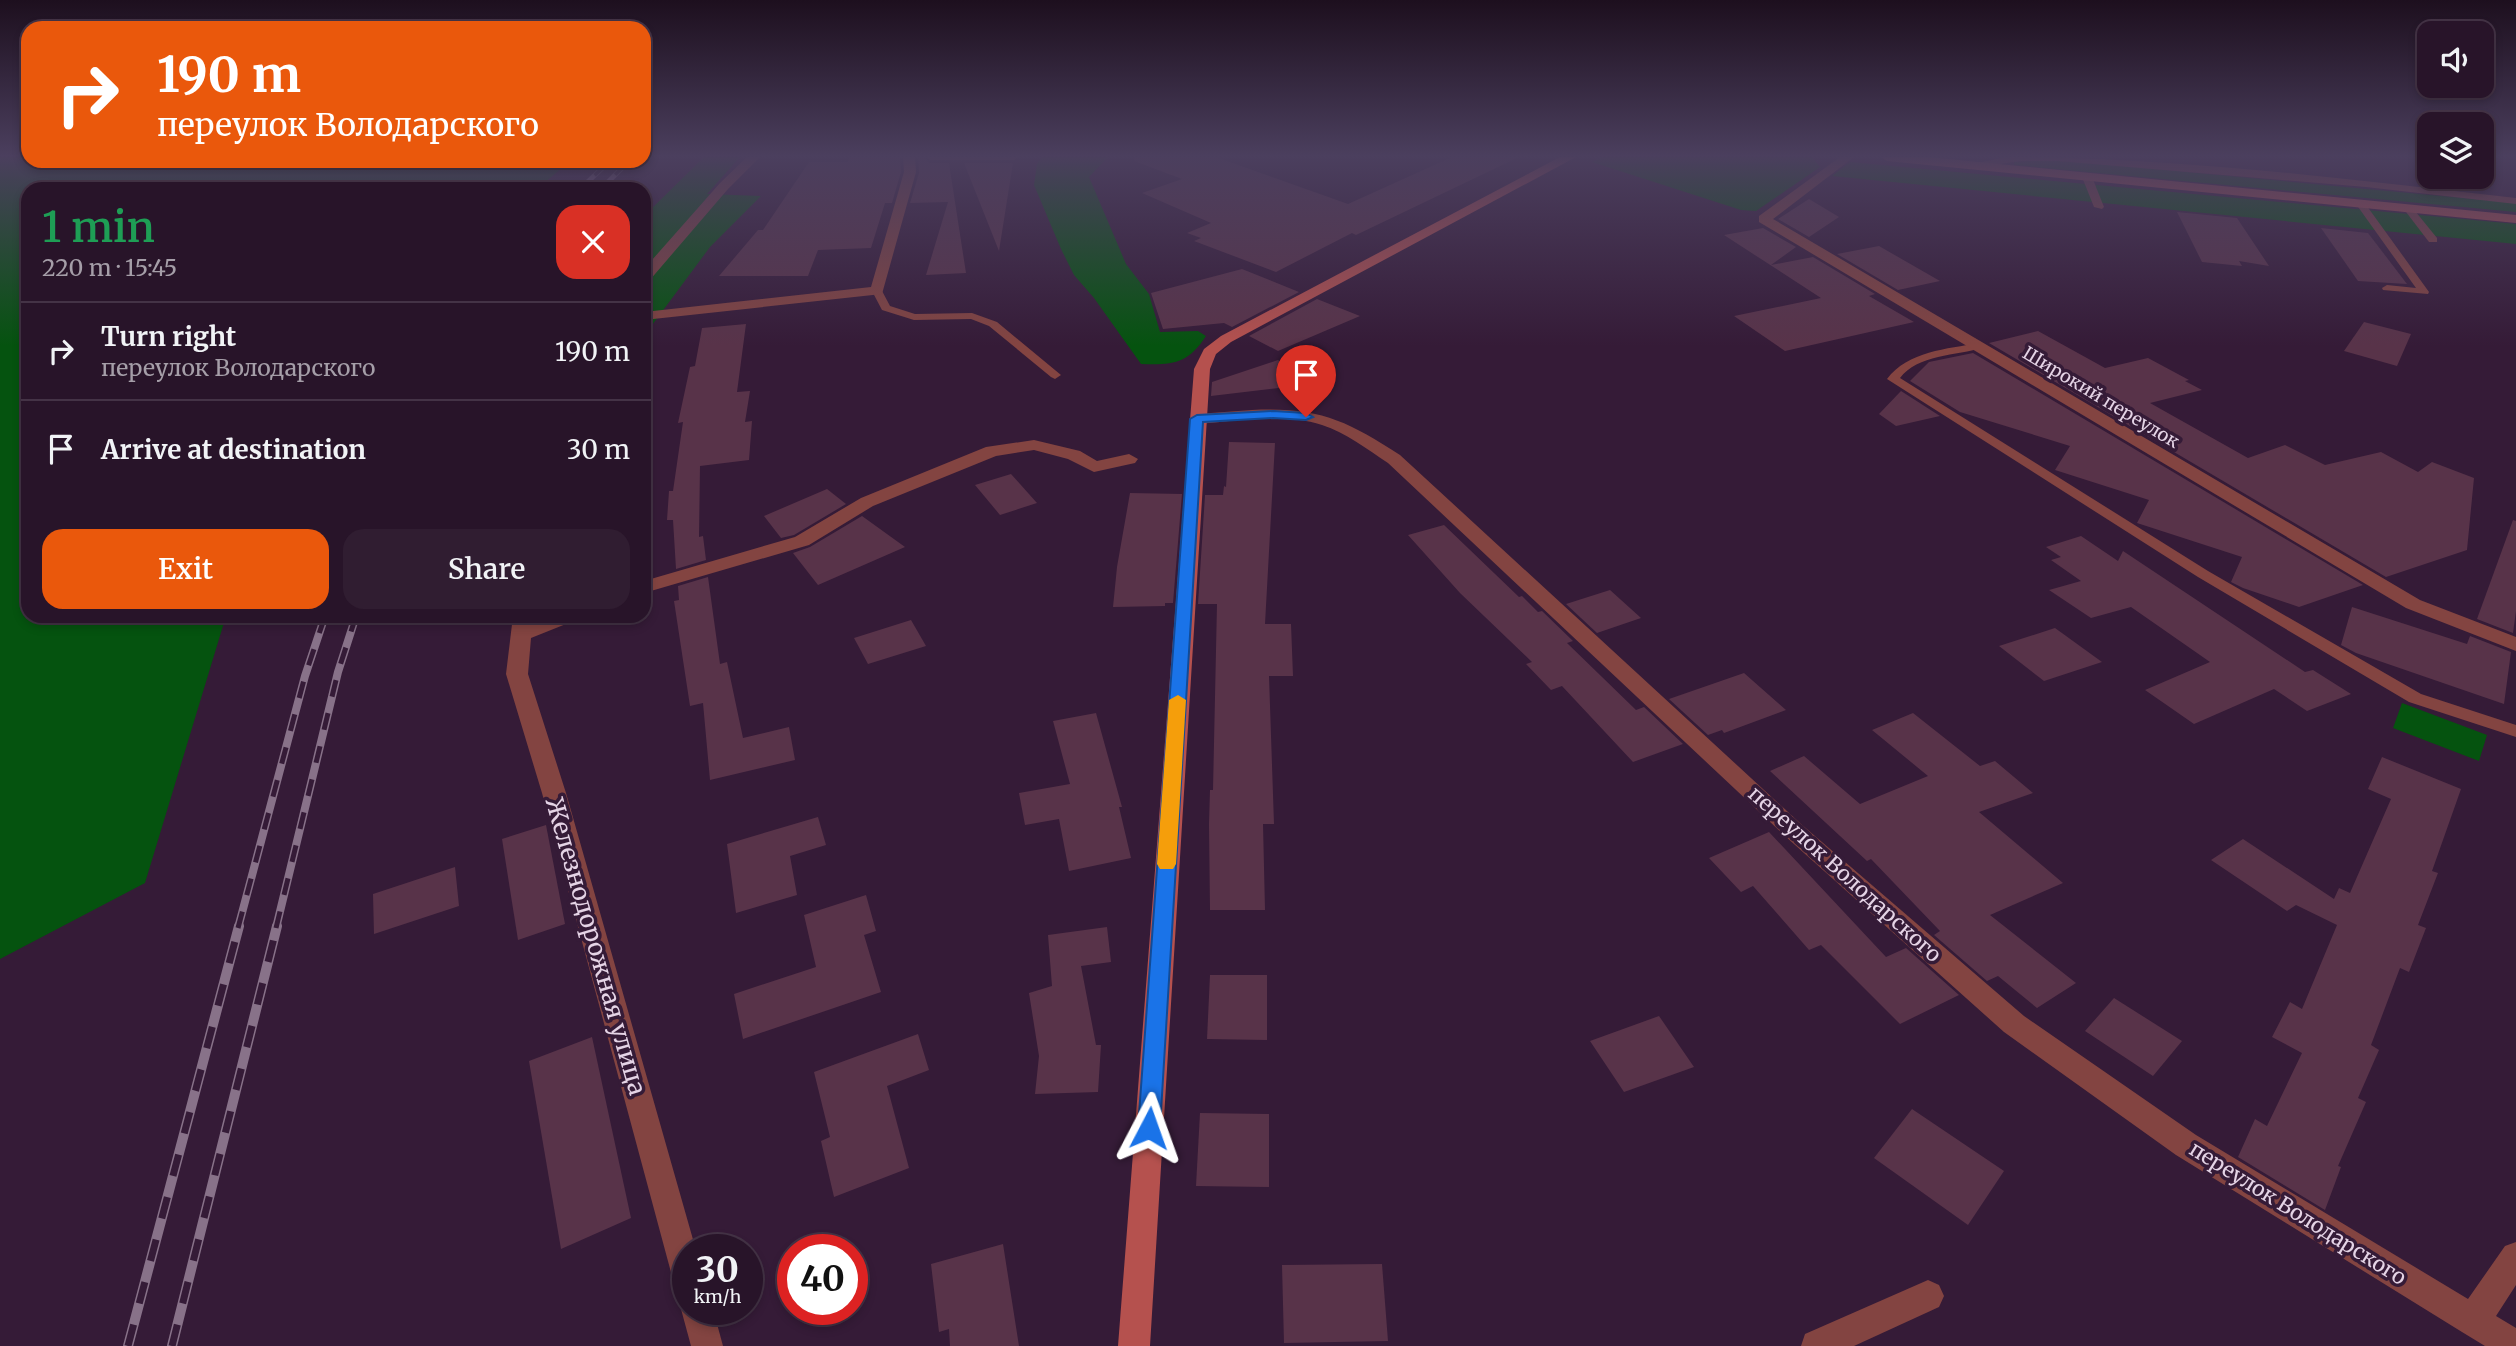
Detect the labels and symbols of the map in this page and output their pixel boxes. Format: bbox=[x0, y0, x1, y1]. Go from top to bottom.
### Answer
street label: Широкий переулок bbox=[2018, 341, 2184, 453]
pin bbox=[1276, 345, 1336, 417]
street label: переулок Володарского bbox=[1743, 780, 1947, 968]
street label: Железнодорожная улица bbox=[539, 794, 653, 1099]
position arrow bbox=[1112, 1091, 1186, 1165]
street label: переулок Володарского bbox=[2185, 1135, 2411, 1291]
speed limit sign: 40 bbox=[777, 1234, 868, 1325]

